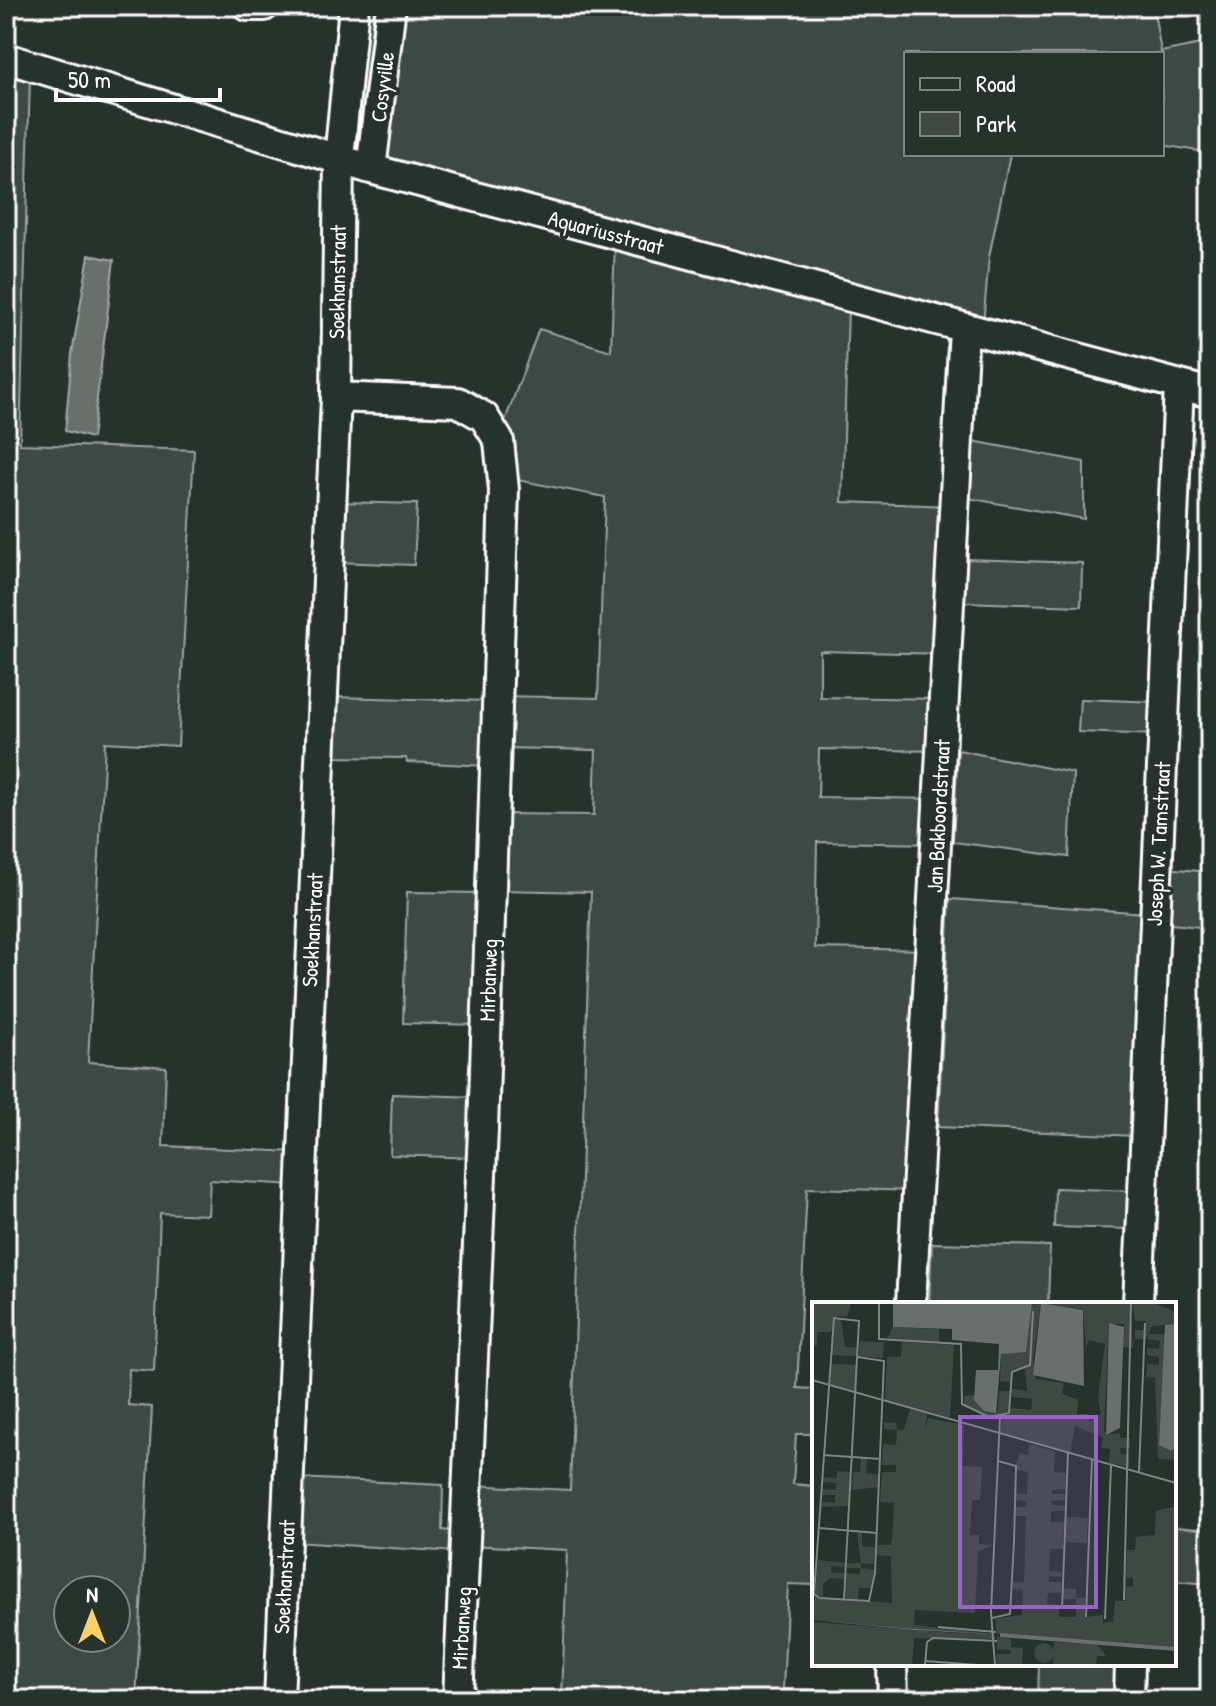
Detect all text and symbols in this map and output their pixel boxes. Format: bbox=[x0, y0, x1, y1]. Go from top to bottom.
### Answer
street label: Cosyville bbox=[363, 50, 401, 124]
scale bar bbox=[56, 52, 220, 102]
legend bbox=[904, 52, 1164, 156]
text: 50 m bbox=[68, 63, 111, 95]
text: Road bbox=[976, 67, 1015, 99]
text: Park bbox=[976, 107, 1016, 139]
street label: Aquariusstraat bbox=[545, 202, 667, 262]
street label: Soekhanstraat bbox=[321, 224, 353, 339]
street label: Jan Bakboordstraat bbox=[919, 738, 957, 894]
street label: Joseph W. Tamstraat bbox=[1139, 761, 1177, 927]
street label: Soekhanstraat bbox=[294, 872, 330, 988]
street label: Mirbanweg bbox=[472, 938, 504, 1022]
inset map bbox=[812, 1302, 1176, 1666]
street label: Soekhanstraat bbox=[266, 1519, 302, 1635]
north arrow bbox=[52, 1574, 132, 1654]
text: N bbox=[86, 1579, 98, 1609]
street label: Mirbanweg bbox=[444, 1586, 478, 1670]

